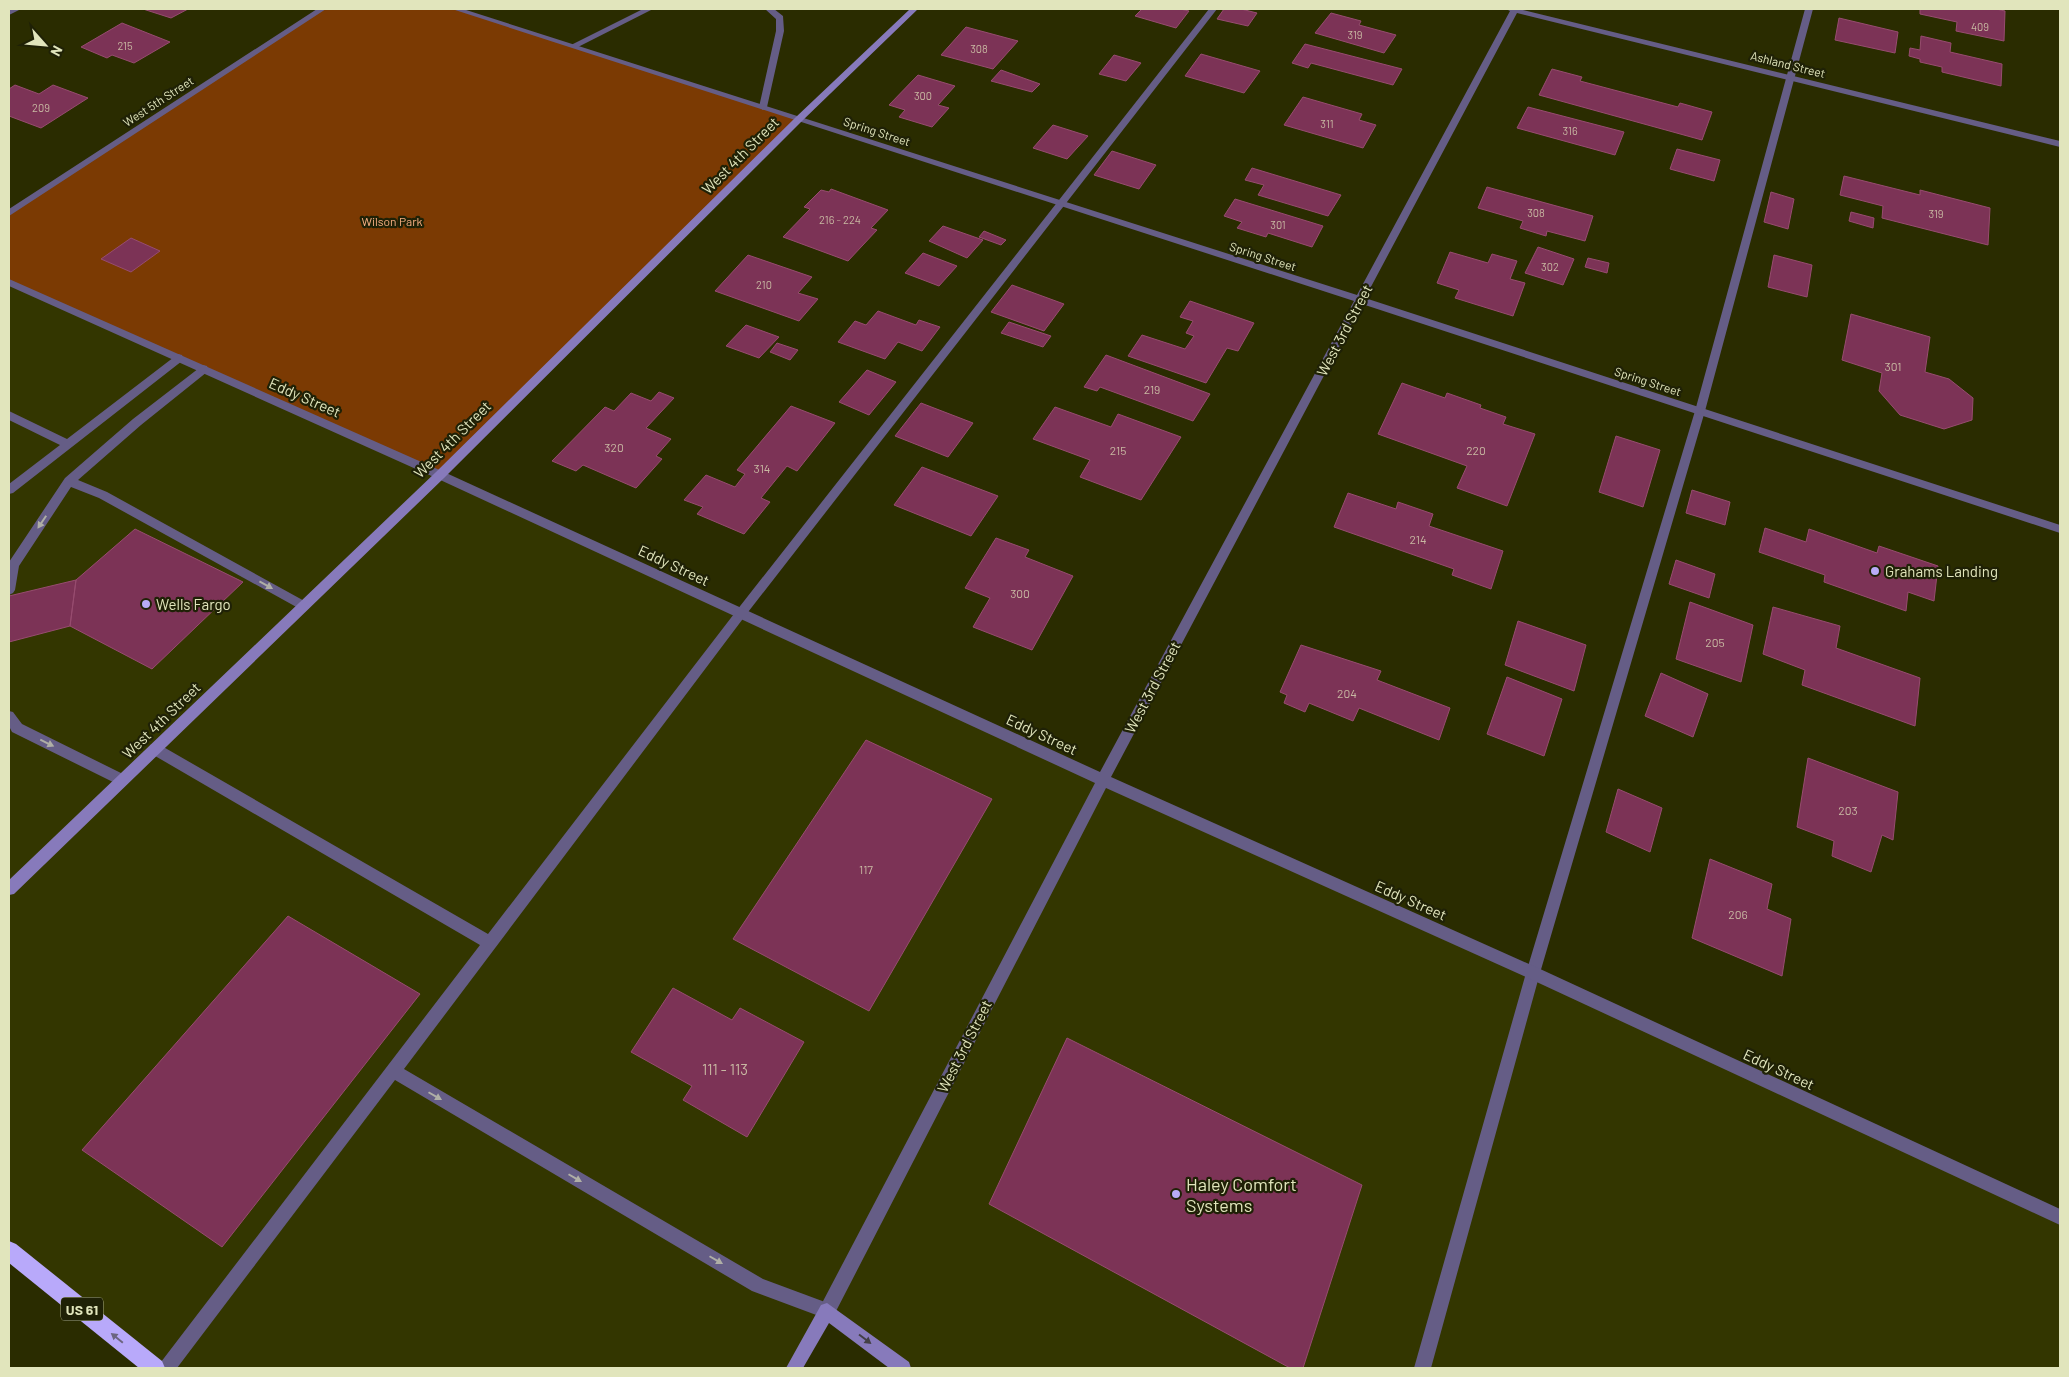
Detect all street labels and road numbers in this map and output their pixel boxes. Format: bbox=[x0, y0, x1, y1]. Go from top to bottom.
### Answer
street label: Ashland Street bbox=[1749, 48, 1827, 80]
street label: West 5th Street bbox=[120, 73, 196, 129]
street label: West 4th Street bbox=[698, 113, 782, 197]
street label: Spring Street bbox=[842, 114, 912, 148]
street label: Spring Street bbox=[1228, 239, 1298, 273]
street label: West 3rd Street bbox=[1312, 281, 1376, 379]
street label: Spring Street bbox=[1613, 364, 1683, 398]
street label: Eddy Street bbox=[266, 373, 344, 421]
street label: West 4th Street bbox=[410, 397, 494, 481]
street label: Eddy Street bbox=[636, 541, 712, 589]
street label: West 3rd Street bbox=[1120, 638, 1184, 736]
street label: West 4th Street bbox=[118, 678, 204, 762]
street label: Eddy Street bbox=[1004, 710, 1080, 758]
street label: Eddy Street bbox=[1372, 876, 1450, 924]
street label: West 3rd Street bbox=[933, 997, 995, 1095]
street label: Eddy Street bbox=[1741, 1045, 1817, 1093]
road number: US 61 bbox=[61, 1298, 103, 1320]

